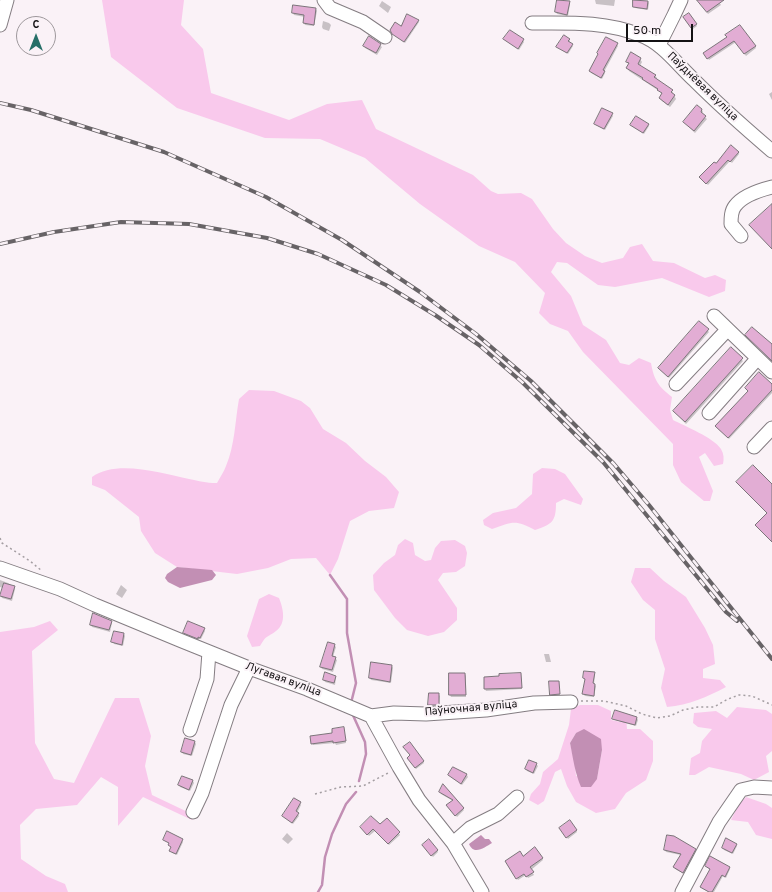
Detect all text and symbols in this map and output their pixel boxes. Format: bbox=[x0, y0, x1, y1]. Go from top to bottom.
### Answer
north arrow bbox=[16, 16, 56, 56]
scale bar bbox=[628, 16, 695, 42]
text: С bbox=[32, 18, 40, 32]
text: 50 m bbox=[633, 23, 661, 39]
street label: Паўднёвая вуліца bbox=[664, 50, 740, 124]
street label: Лугавая вуліца bbox=[243, 660, 323, 700]
street label: Паўночная вуліца bbox=[424, 698, 518, 720]

